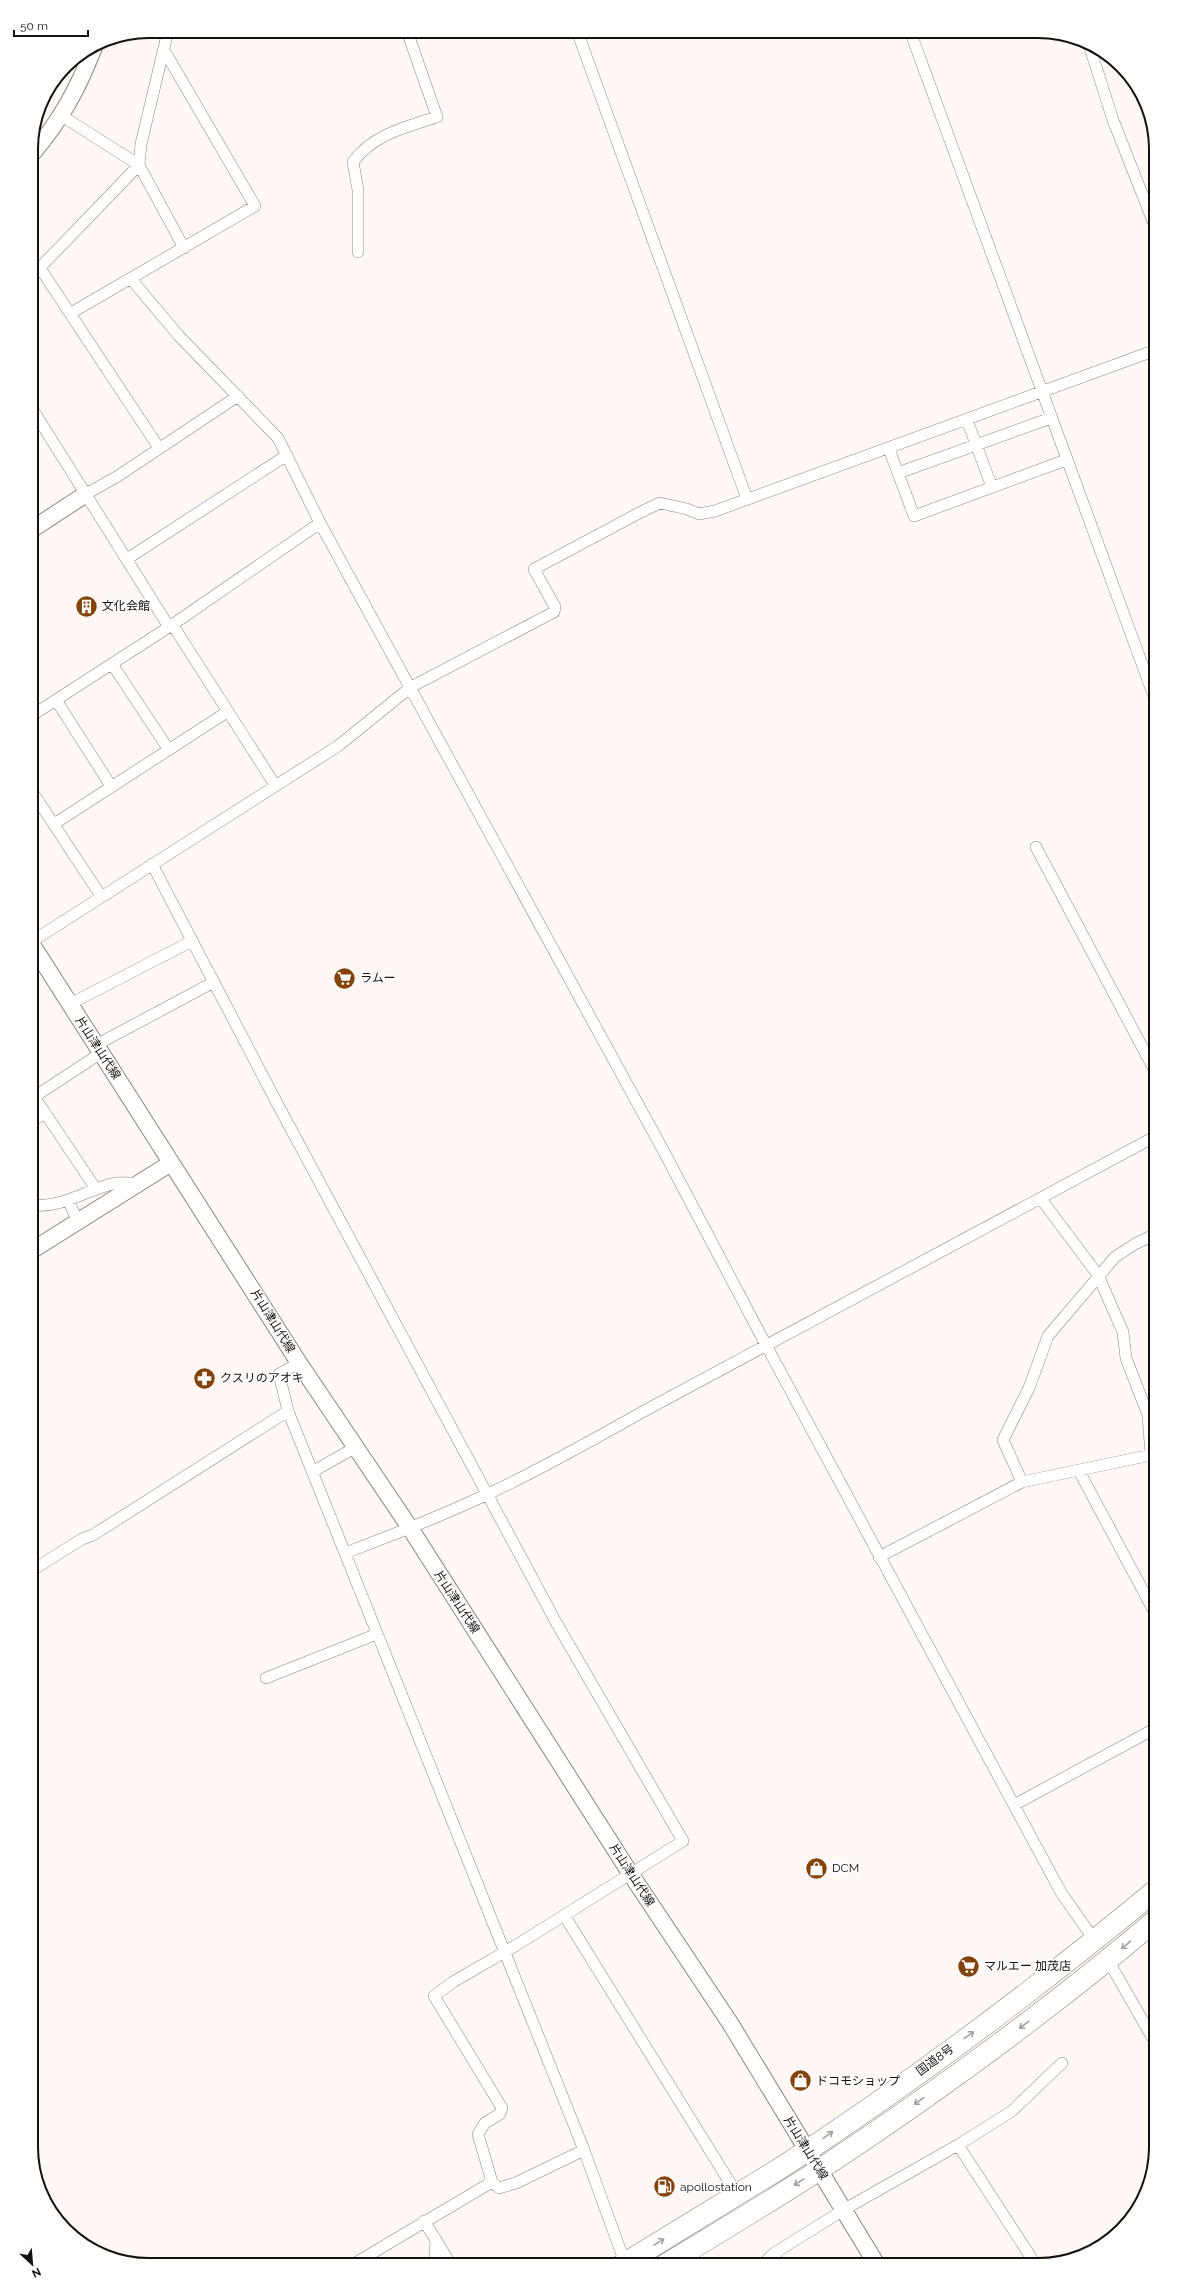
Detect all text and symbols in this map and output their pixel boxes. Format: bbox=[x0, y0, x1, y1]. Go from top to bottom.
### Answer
scale bar bbox=[14, 12, 88, 38]
text: 50 m bbox=[20, 19, 48, 33]
building icon: 文化会館 bbox=[74, 593, 100, 619]
place label: 文化会館 bbox=[102, 599, 150, 613]
supermarket icon: ラムー bbox=[332, 965, 358, 991]
place label: ラムー bbox=[360, 971, 396, 985]
street label: 片山津山代線 bbox=[73, 1014, 123, 1082]
street label: 片山津山代線 bbox=[248, 1287, 298, 1355]
pharmacy icon: クスリのアオキ bbox=[192, 1365, 218, 1391]
place label: クスリのアオキ bbox=[220, 1371, 304, 1385]
street label: 片山津山代線 bbox=[432, 1568, 482, 1636]
street label: 片山津山代線 bbox=[607, 1841, 657, 1909]
shop icon: DCM bbox=[804, 1855, 830, 1881]
place label: DCM bbox=[832, 1861, 859, 1875]
one-way arrow bbox=[1121, 1940, 1132, 1949]
supermarket icon: マルエー 加茂店 bbox=[956, 1953, 982, 1979]
place label: マルエー 加茂店 bbox=[984, 1959, 1071, 1973]
one-way arrow bbox=[1018, 2021, 1029, 2029]
one-way arrow bbox=[963, 2031, 974, 2039]
street label: 国道8号 bbox=[913, 2042, 957, 2078]
shop icon: ドコモショップ bbox=[788, 2068, 814, 2094]
place label: ドコモショップ bbox=[816, 2074, 900, 2088]
one-way arrow bbox=[913, 2097, 924, 2105]
street label: 片山津山代線 bbox=[781, 2114, 831, 2182]
one-way arrow bbox=[823, 2131, 834, 2139]
fuel station icon: apollostation bbox=[652, 2174, 678, 2200]
one-way arrow bbox=[794, 2178, 805, 2186]
place label: apollostation bbox=[680, 2180, 752, 2194]
one-way arrow bbox=[653, 2238, 665, 2246]
north arrow bbox=[12, 2244, 52, 2284]
text: N bbox=[30, 2265, 43, 2280]

